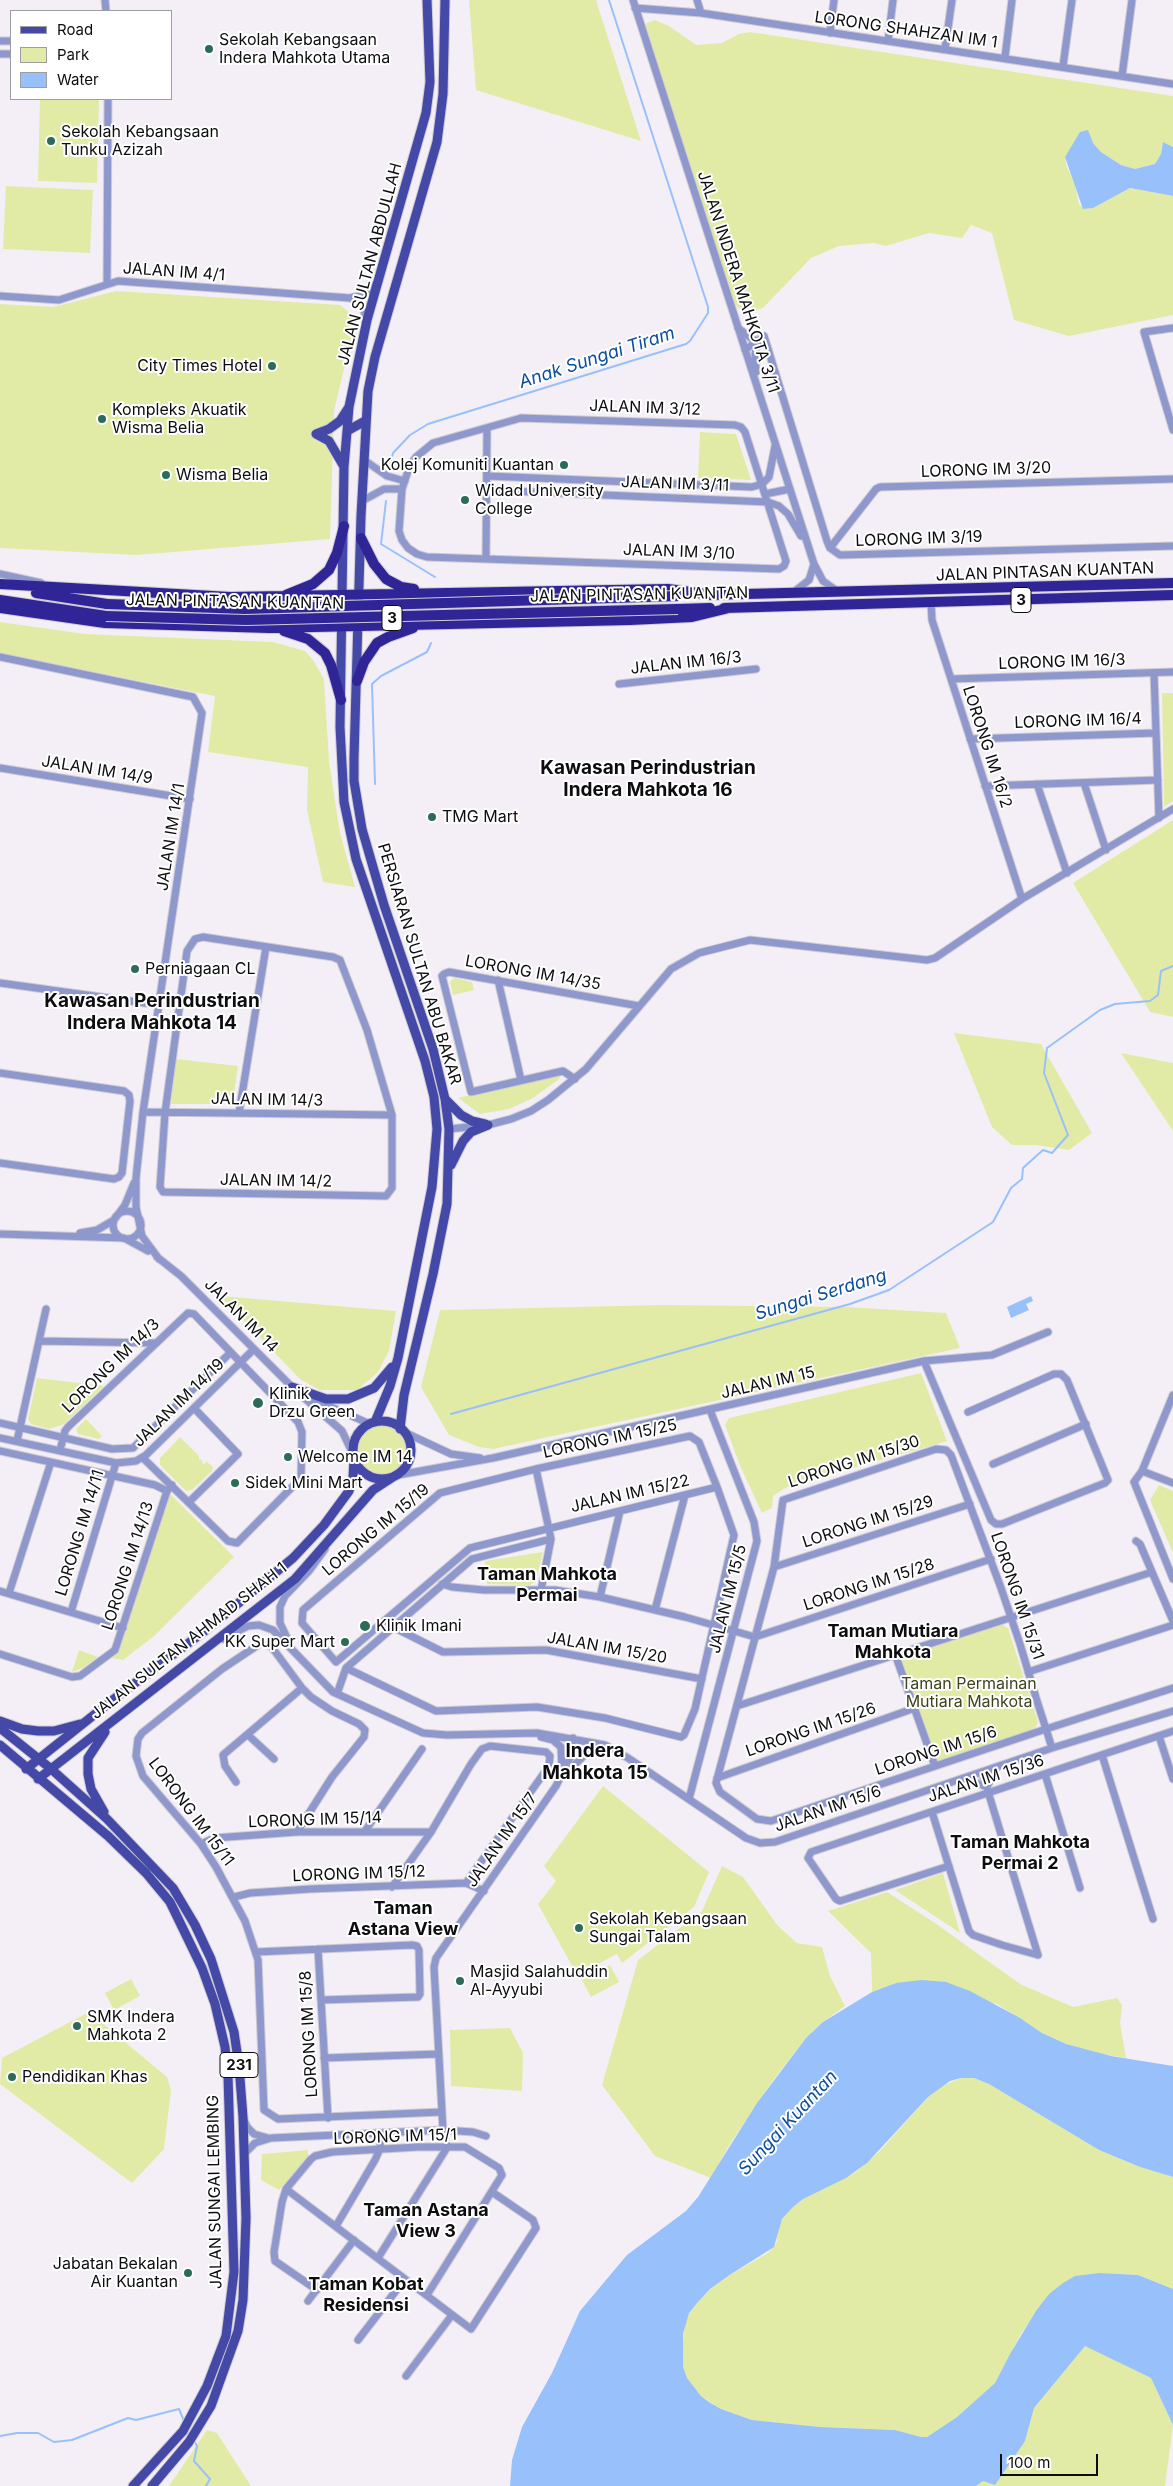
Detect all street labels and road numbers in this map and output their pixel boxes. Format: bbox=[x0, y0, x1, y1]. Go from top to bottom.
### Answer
street label: LORONG SHAHZAN IM 1 bbox=[813, 8, 999, 52]
street label: JALAN SULTAN ABDULLAH bbox=[334, 161, 406, 367]
street label: JALAN INDERA MAHKOTA 3/11 bbox=[693, 169, 783, 395]
street label: JALAN IM 4/1 bbox=[122, 259, 226, 285]
street label: JALAN IM 3/12 bbox=[589, 396, 701, 420]
street label: LORONG IM 3/20 bbox=[920, 458, 1052, 482]
street label: JALAN IM 3/11 bbox=[620, 473, 730, 495]
street label: LORONG IM 3/19 bbox=[855, 527, 983, 551]
street label: JALAN IM 3/10 bbox=[623, 540, 735, 564]
street label: JALAN PINTASAN KUANTAN bbox=[936, 559, 1154, 585]
street label: JALAN PINTASAN KUANTAN bbox=[530, 583, 748, 607]
road number: 3 bbox=[1011, 588, 1031, 612]
street label: JALAN PINTASAN KUANTAN bbox=[126, 590, 344, 614]
road number: 3 bbox=[382, 606, 402, 630]
street label: JALAN IM 16/3 bbox=[629, 648, 743, 678]
street label: LORONG IM 16/3 bbox=[998, 650, 1126, 674]
street label: LORONG IM 16/2 bbox=[958, 684, 1016, 810]
street label: LORONG IM 16/4 bbox=[1014, 709, 1142, 733]
street label: JALAN IM 14/9 bbox=[40, 752, 154, 788]
street label: JALAN IM 14/1 bbox=[153, 782, 189, 892]
street label: PERSIARAN SULTAN ABU BAKAR bbox=[373, 841, 465, 1087]
street label: LORONG IM 14/35 bbox=[464, 952, 602, 994]
street label: JALAN IM 14/3 bbox=[211, 1089, 323, 1111]
street label: JALAN IM 14/2 bbox=[220, 1170, 332, 1192]
street label: JALAN IM 14 bbox=[200, 1275, 282, 1357]
street label: LORONG IM 14/3 bbox=[58, 1315, 164, 1417]
street label: JALAN IM 14/19 bbox=[130, 1355, 228, 1451]
street label: JALAN IM 15 bbox=[719, 1363, 817, 1403]
street label: LORONG IM 15/25 bbox=[541, 1415, 679, 1463]
street label: LORONG IM 15/30 bbox=[786, 1432, 922, 1492]
street label: LORONG IM 14/11 bbox=[52, 1468, 108, 1598]
street label: JALAN IM 15/22 bbox=[569, 1471, 691, 1517]
street label: LORONG IM 15/19 bbox=[319, 1480, 433, 1580]
street label: LORONG IM 15/29 bbox=[800, 1492, 936, 1552]
street label: LORONG IM 14/13 bbox=[98, 1499, 158, 1633]
street label: LORONG IM 15/31 bbox=[986, 1530, 1048, 1662]
street label: JALAN IM 15/5 bbox=[705, 1543, 751, 1655]
street label: LORONG IM 15/28 bbox=[801, 1555, 937, 1615]
street label: JALAN SULTAN AHMAD SHAH 1 bbox=[87, 1559, 291, 1723]
street label: JALAN IM 15/20 bbox=[545, 1628, 669, 1668]
street label: LORONG IM 15/26 bbox=[743, 1699, 879, 1761]
street label: LORONG IM 15/6 bbox=[873, 1722, 999, 1780]
street label: JALAN IM 15/36 bbox=[925, 1751, 1047, 1807]
street label: LORONG IM 15/11 bbox=[144, 1754, 238, 1870]
street label: JALAN IM 15/6 bbox=[772, 1782, 884, 1836]
street label: JALAN IM 15/7 bbox=[462, 1789, 542, 1891]
street label: LORONG IM 15/14 bbox=[248, 1808, 382, 1832]
street label: LORONG IM 15/12 bbox=[292, 1862, 426, 1886]
street label: LORONG IM 15/8 bbox=[296, 1970, 322, 2098]
road number: 231 bbox=[220, 2052, 258, 2078]
street label: JALAN SUNGAI LEMBING bbox=[204, 2095, 226, 2289]
street label: LORONG IM 15/1 bbox=[333, 2125, 457, 2149]

